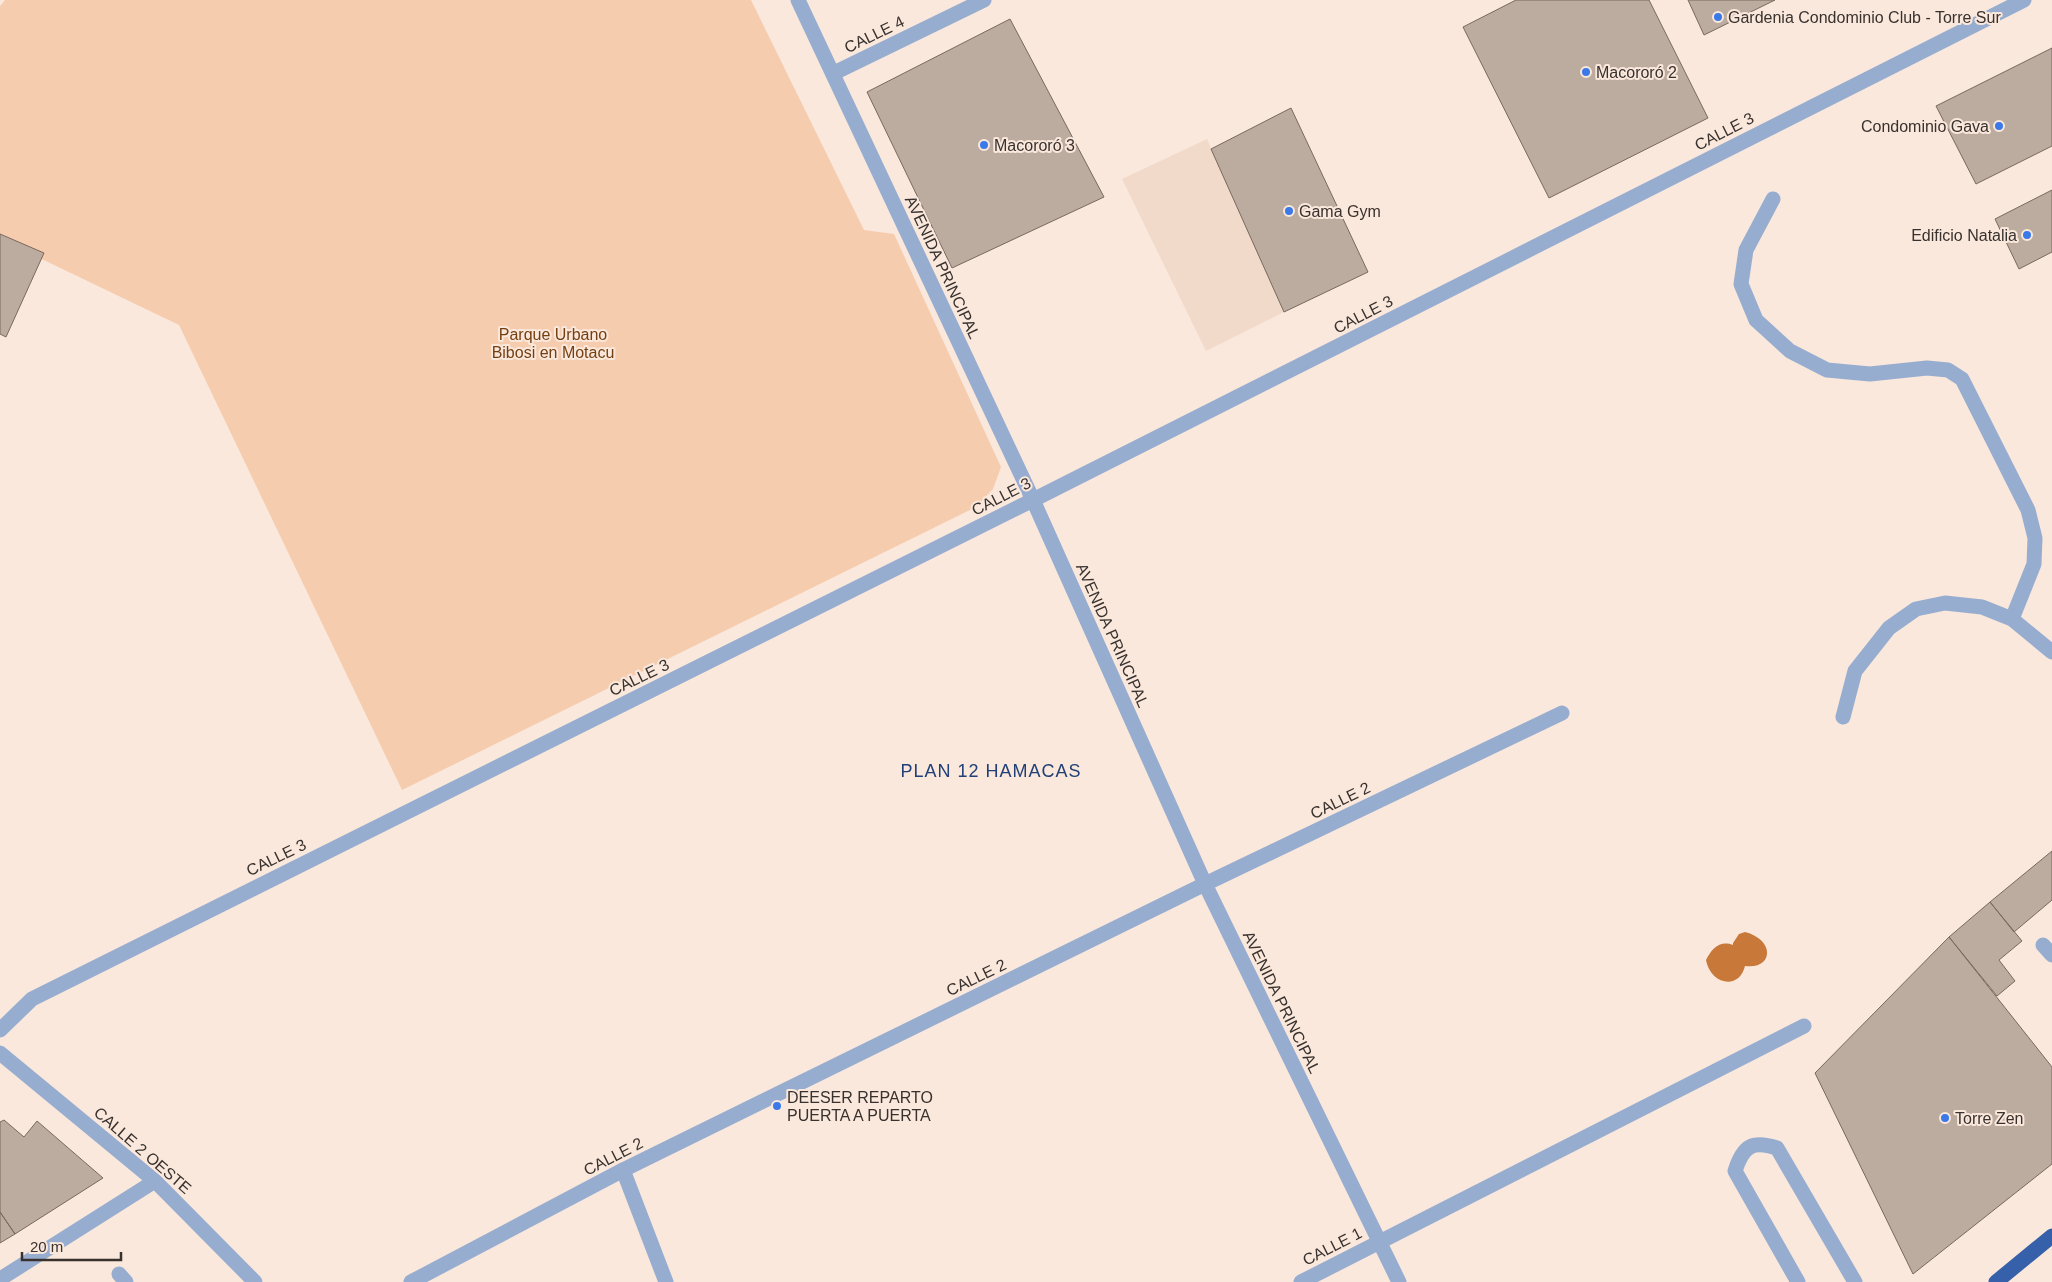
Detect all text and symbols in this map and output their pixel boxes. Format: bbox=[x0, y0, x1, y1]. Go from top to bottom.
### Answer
place label: Gardenia Condominio Club - Torre Sur bbox=[1728, 9, 2001, 26]
marker: Gardenia Condominio Club - Torre Sur bbox=[1712, 11, 1724, 23]
street label: CALLE 4 bbox=[842, 13, 907, 56]
place label: Macororó 2 bbox=[1596, 64, 1677, 81]
marker: Macororó 2 bbox=[1580, 66, 1592, 78]
street label: CALLE 3 bbox=[1692, 109, 1757, 154]
place label: Condominio Gava bbox=[1861, 118, 1989, 135]
marker: Condominio Gava bbox=[1993, 120, 2005, 132]
place label: Macororó 3 bbox=[994, 137, 1075, 154]
marker: Macororó 3 bbox=[978, 139, 990, 151]
street label: AVENIDA PRINCIPAL bbox=[902, 193, 983, 342]
place label: Gama Gym bbox=[1299, 203, 1381, 220]
marker: Gama Gym bbox=[1283, 205, 1295, 217]
place label: Edificio Natalia bbox=[1911, 227, 2017, 244]
marker: Edificio Natalia bbox=[2021, 229, 2033, 241]
street label: CALLE 3 bbox=[1331, 292, 1396, 337]
park label: Parque Urbano Bibosi en Motacu bbox=[492, 326, 614, 361]
street label: CALLE 3 bbox=[969, 474, 1034, 519]
street label: AVENIDA PRINCIPAL bbox=[1073, 561, 1152, 710]
street label: CALLE 3 bbox=[607, 656, 672, 699]
district label: PLAN 12 HAMACAS bbox=[900, 761, 1082, 781]
street label: CALLE 2 bbox=[1308, 779, 1373, 822]
street label: CALLE 3 bbox=[244, 836, 309, 879]
street label: AVENIDA PRINCIPAL bbox=[1240, 928, 1323, 1076]
street label: CALLE 2 bbox=[944, 956, 1009, 999]
place label: DEESER REPARTO PUERTA A PUERTA bbox=[787, 1089, 933, 1124]
marker: DEESER REPARTO PUERTA A PUERTA bbox=[771, 1100, 783, 1112]
street label: CALLE 2 OESTE bbox=[91, 1104, 195, 1197]
place label: Torre Zen bbox=[1955, 1110, 2023, 1127]
marker: Torre Zen bbox=[1939, 1112, 1951, 1124]
street label: CALLE 2 bbox=[581, 1134, 646, 1179]
street label: CALLE 1 bbox=[1300, 1224, 1365, 1269]
scale bar bbox=[22, 1230, 121, 1262]
text: 20 m bbox=[30, 1238, 63, 1255]

